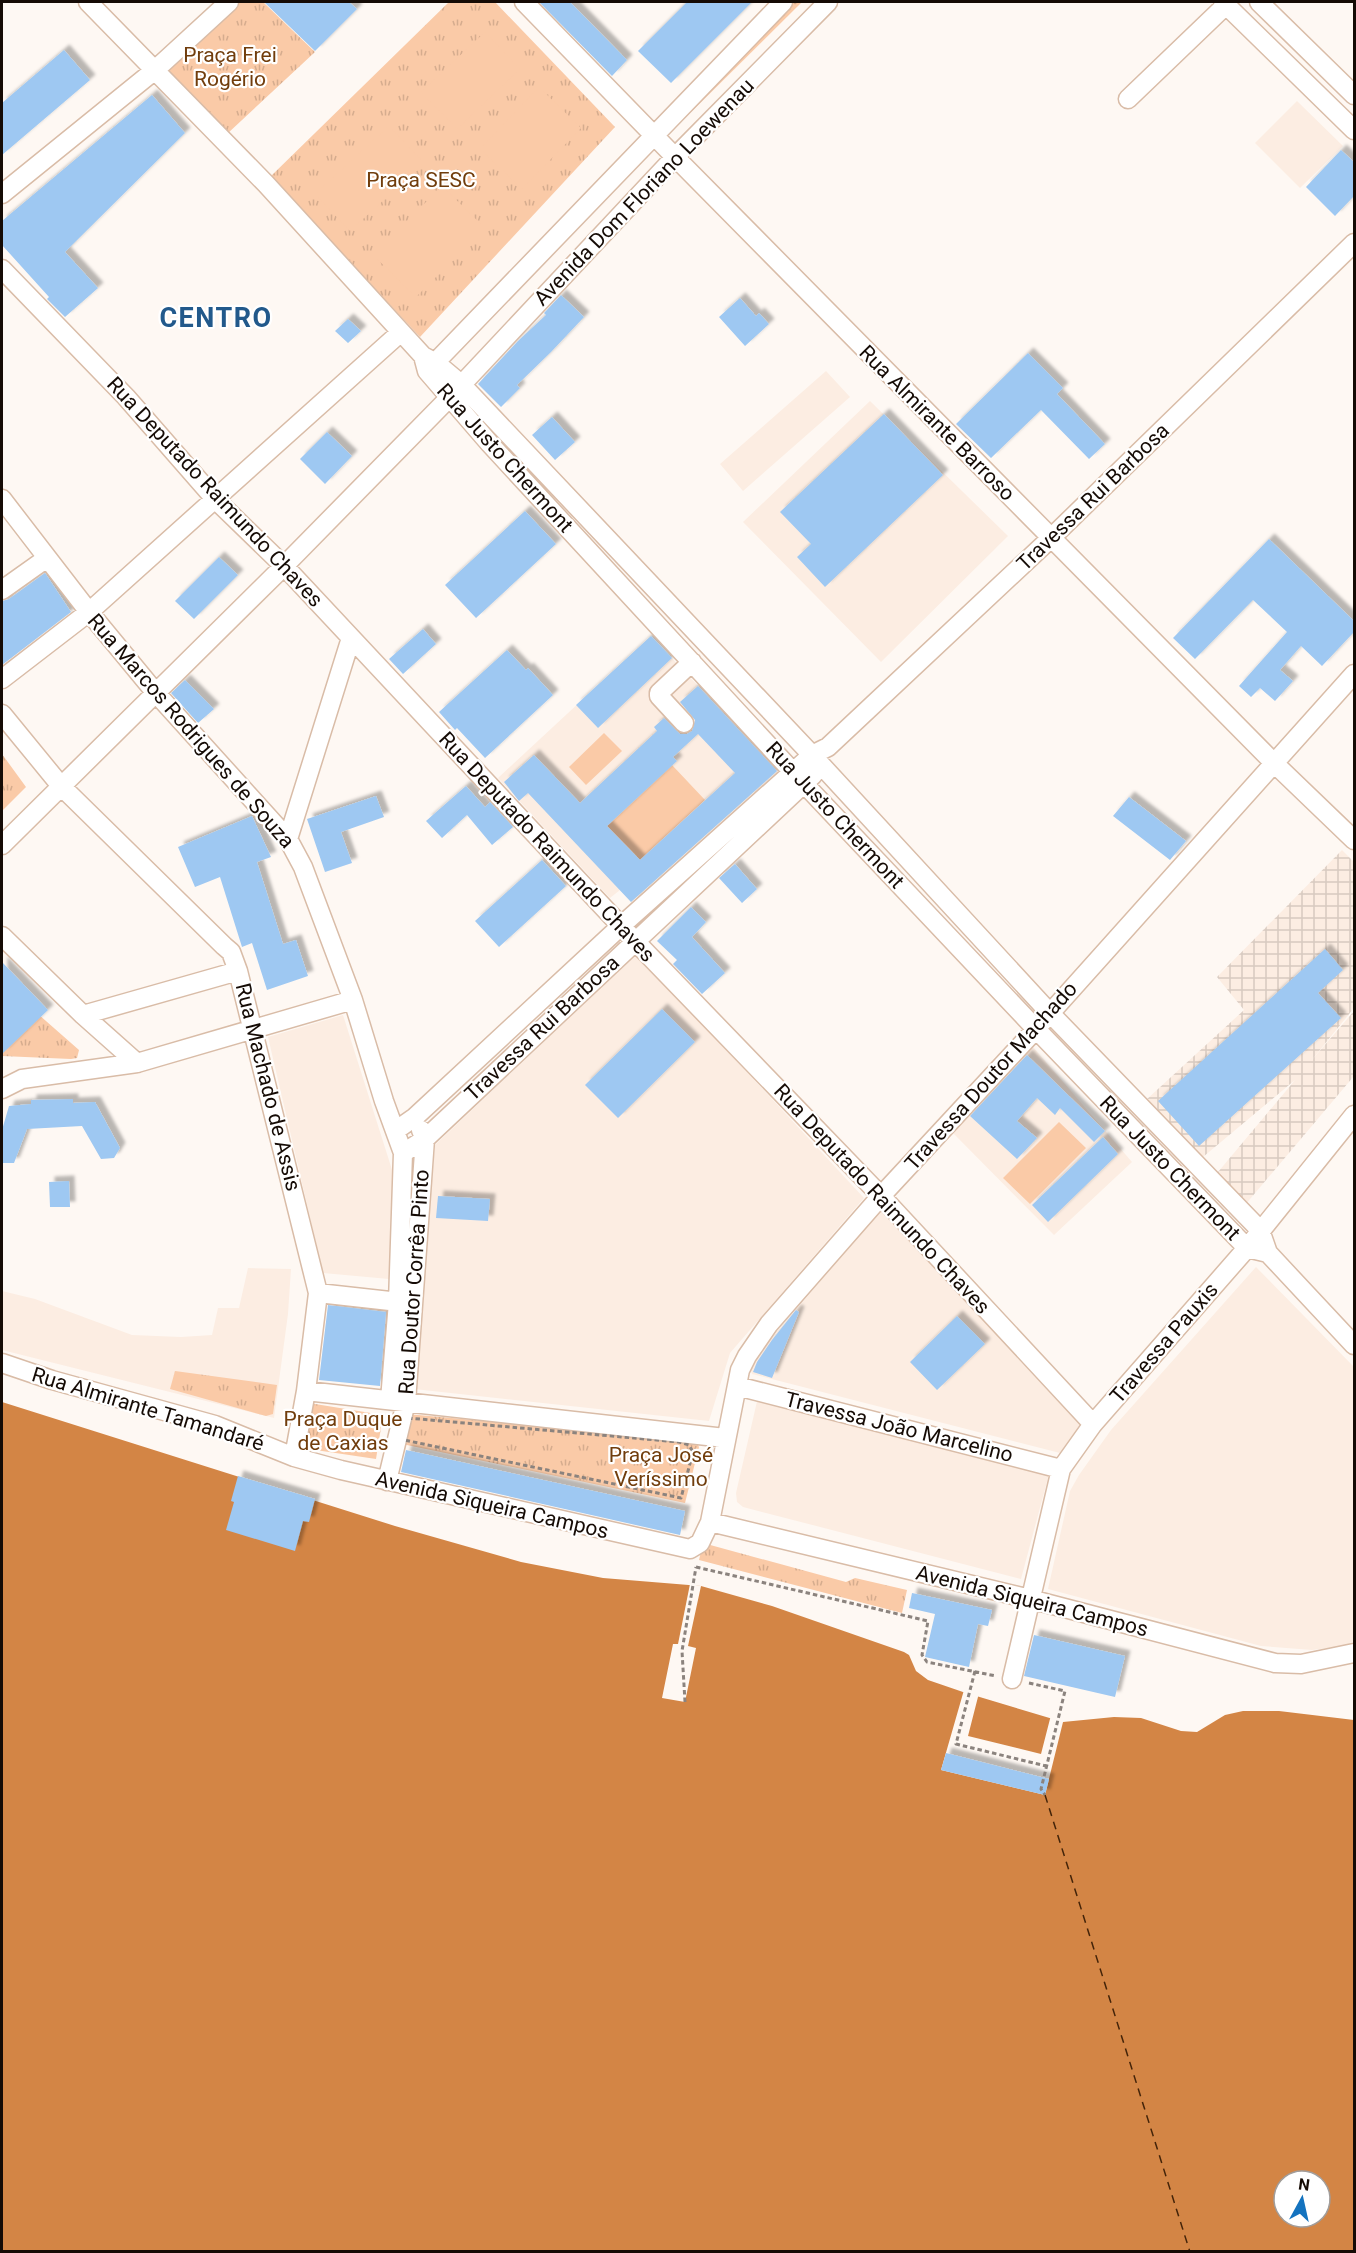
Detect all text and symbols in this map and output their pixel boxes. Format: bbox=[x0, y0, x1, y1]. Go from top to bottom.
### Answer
park label: Praça Frei Rogério bbox=[183, 43, 277, 91]
street label: Avenida Dom Floriano Loewenau bbox=[529, 74, 759, 310]
park label: Praça SESC bbox=[366, 168, 476, 192]
district label: CENTRO bbox=[159, 302, 273, 334]
street label: Rua Almirante Barroso bbox=[854, 340, 1020, 506]
street label: Rua Deputado Raimundo Chaves bbox=[102, 372, 328, 612]
street label: Rua Justo Chermont bbox=[432, 379, 578, 537]
street label: Travessa Rui Barbosa bbox=[1012, 418, 1174, 576]
street label: Rua Marcos Rodrigues de Souza bbox=[83, 609, 299, 853]
street label: Rua Deputado Raimundo Chaves bbox=[434, 727, 660, 967]
street label: Rua Justo Chermont bbox=[761, 737, 909, 893]
street label: Travessa Rui Barbosa bbox=[460, 950, 624, 1106]
street label: Travessa Doutor Machado bbox=[900, 977, 1082, 1175]
street label: Rua Machado de Assis bbox=[231, 981, 305, 1193]
street label: Rua Deputado Raimundo Chaves bbox=[769, 1079, 995, 1319]
street label: Rua Justo Chermont bbox=[1095, 1091, 1245, 1245]
street label: Rua Doutor Corrêa Pinto bbox=[394, 1169, 434, 1395]
street label: Travessa Pauxis bbox=[1105, 1278, 1223, 1408]
street label: Rua Almirante Tamandaré bbox=[29, 1362, 267, 1456]
street label: Travessa João Marcelino bbox=[783, 1387, 1015, 1467]
park label: Praça Duque de Caxias bbox=[283, 1407, 403, 1455]
park label: Praça José Veríssimo bbox=[609, 1443, 713, 1491]
street label: Avenida Siqueira Campos bbox=[373, 1467, 611, 1543]
street label: Avenida Siqueira Campos bbox=[913, 1561, 1151, 1641]
north arrow bbox=[1272, 2169, 1332, 2229]
text: N bbox=[1297, 2174, 1311, 2195]

